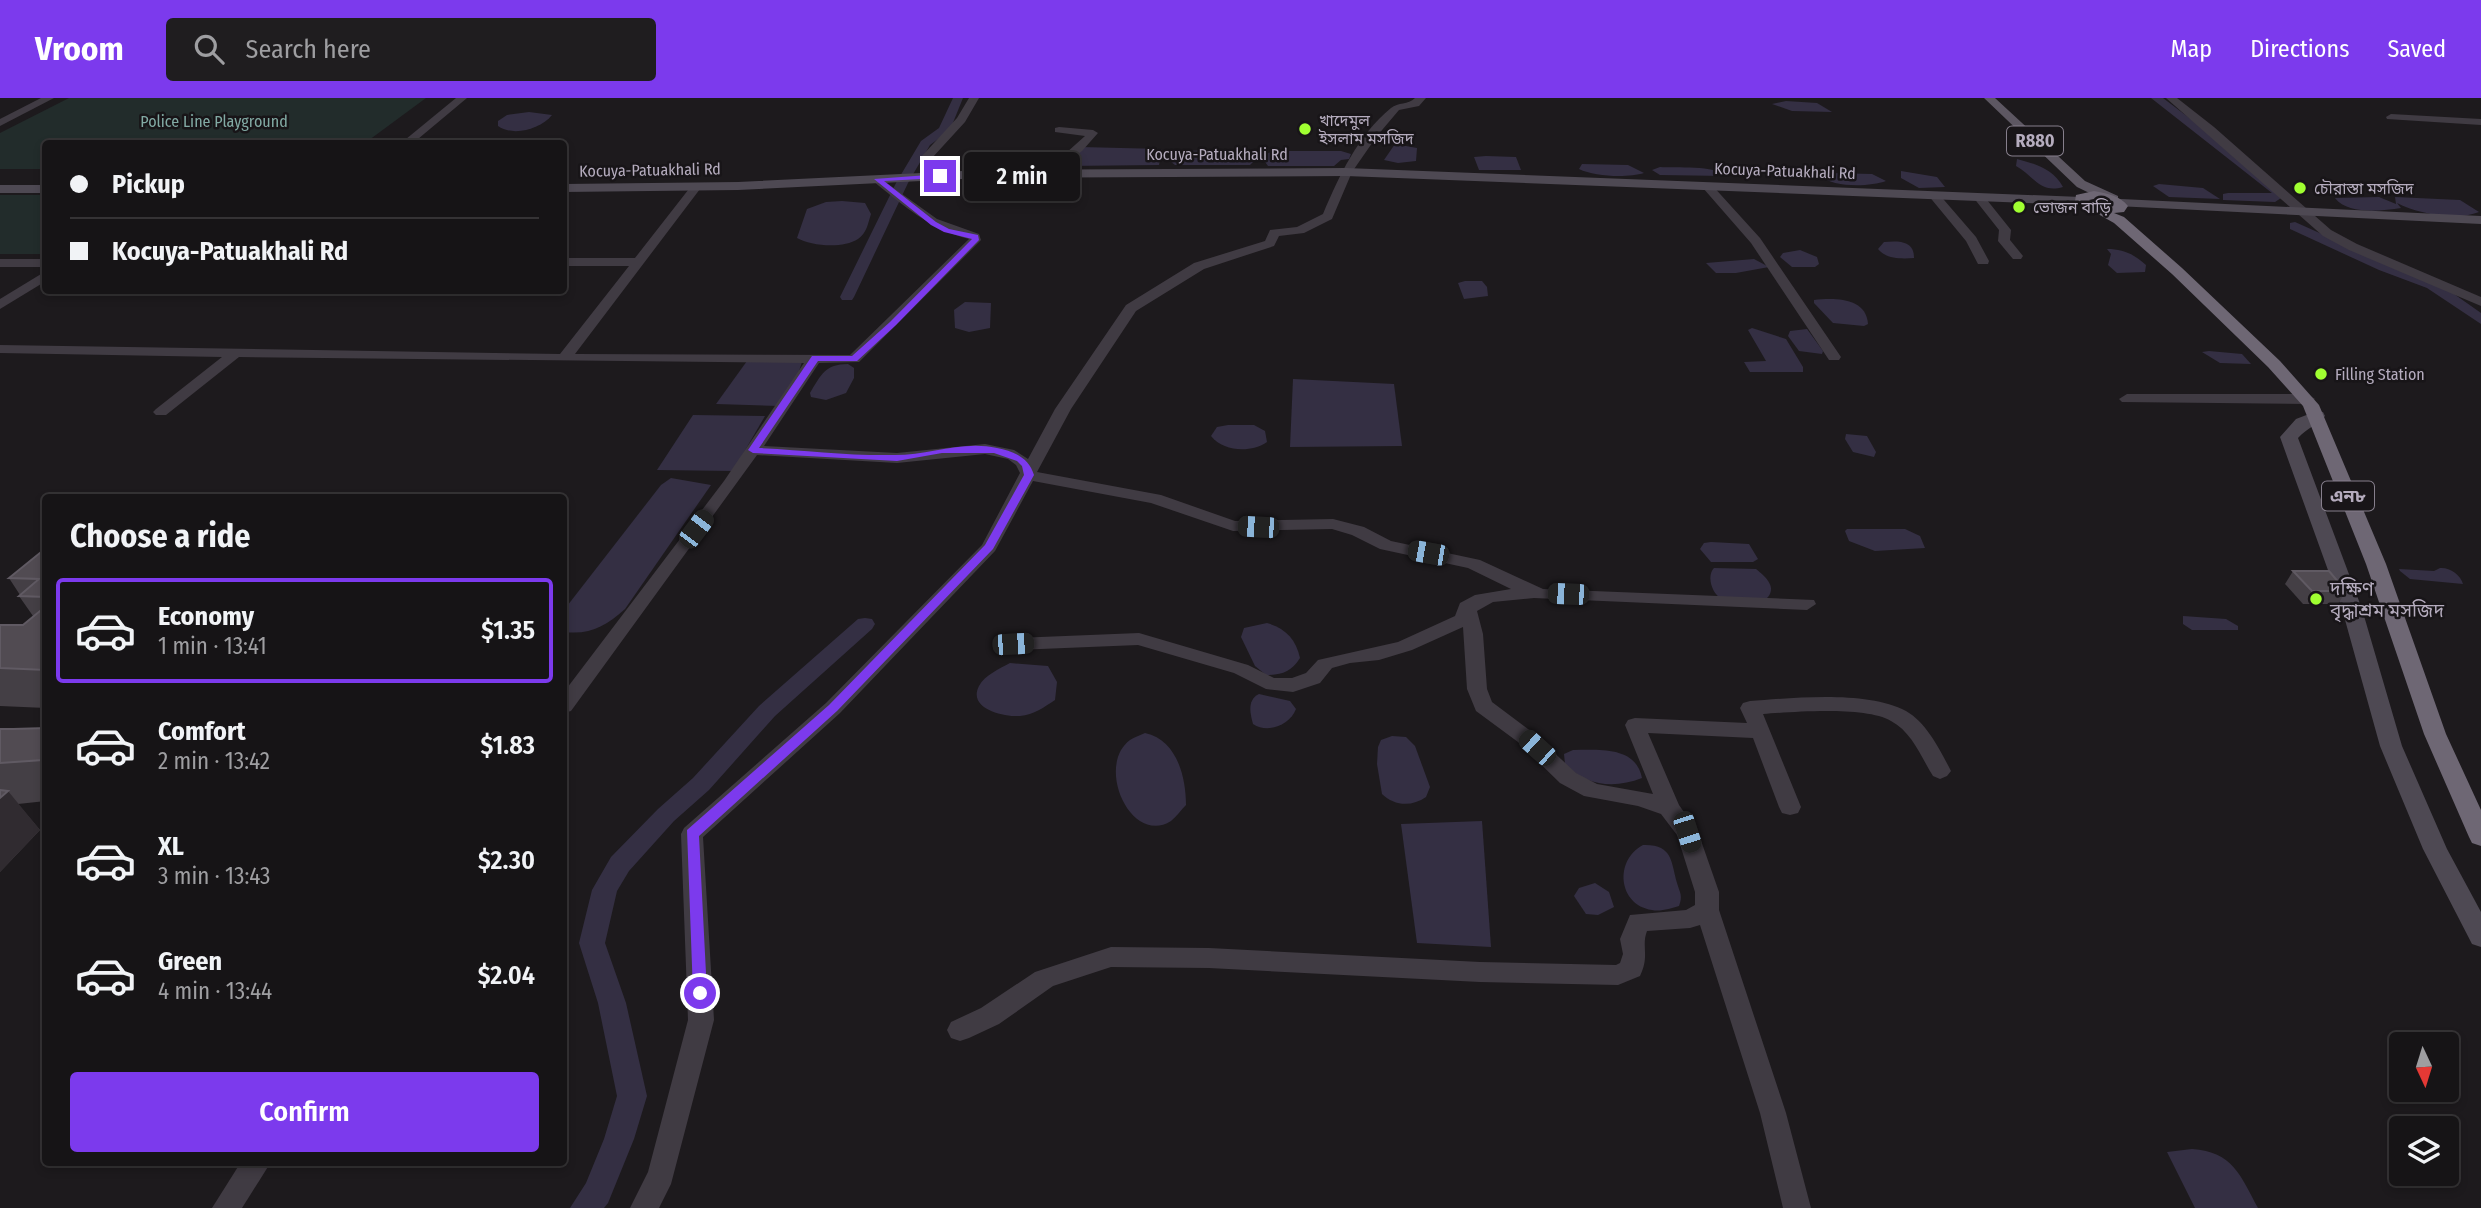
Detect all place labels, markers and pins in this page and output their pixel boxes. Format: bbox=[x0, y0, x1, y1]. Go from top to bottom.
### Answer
place label: খাদেমুল ইসলাম মসজিদ bbox=[1318, 111, 1415, 148]
marker: খাদেমুল ইসলাম মসজিদ bbox=[1297, 121, 1313, 137]
place label: চৌরাস্তা মসজিদ bbox=[2314, 179, 2415, 198]
marker: চৌরাস্তা মসজিদ bbox=[2292, 180, 2308, 196]
place label: ভোজন বাড়ি bbox=[2033, 198, 2111, 217]
marker: ভোজন বাড়ি bbox=[2011, 199, 2027, 215]
place label: Filling Station bbox=[2335, 365, 2425, 384]
marker: Filling Station bbox=[2313, 366, 2329, 382]
place label: দক্ষিণ বৃদ্ধাশ্রম মসজিদ bbox=[2329, 577, 2444, 623]
marker: দক্ষিণ বৃদ্ধাশ্রম মসজিদ bbox=[2308, 591, 2324, 607]

